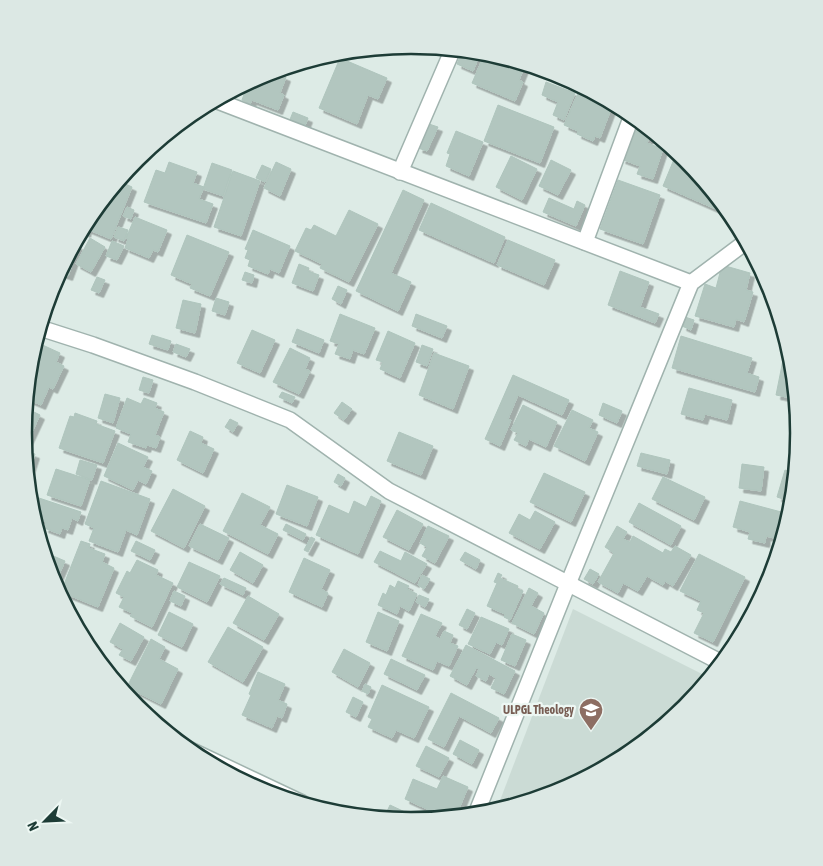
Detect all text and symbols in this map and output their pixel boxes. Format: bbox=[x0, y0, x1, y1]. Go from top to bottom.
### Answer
school or university icon: ULPGL Theology bbox=[578, 697, 604, 731]
place label: ULPGL Theology bbox=[503, 703, 574, 717]
north arrow bbox=[20, 796, 70, 846]
text: N bbox=[24, 819, 42, 833]

